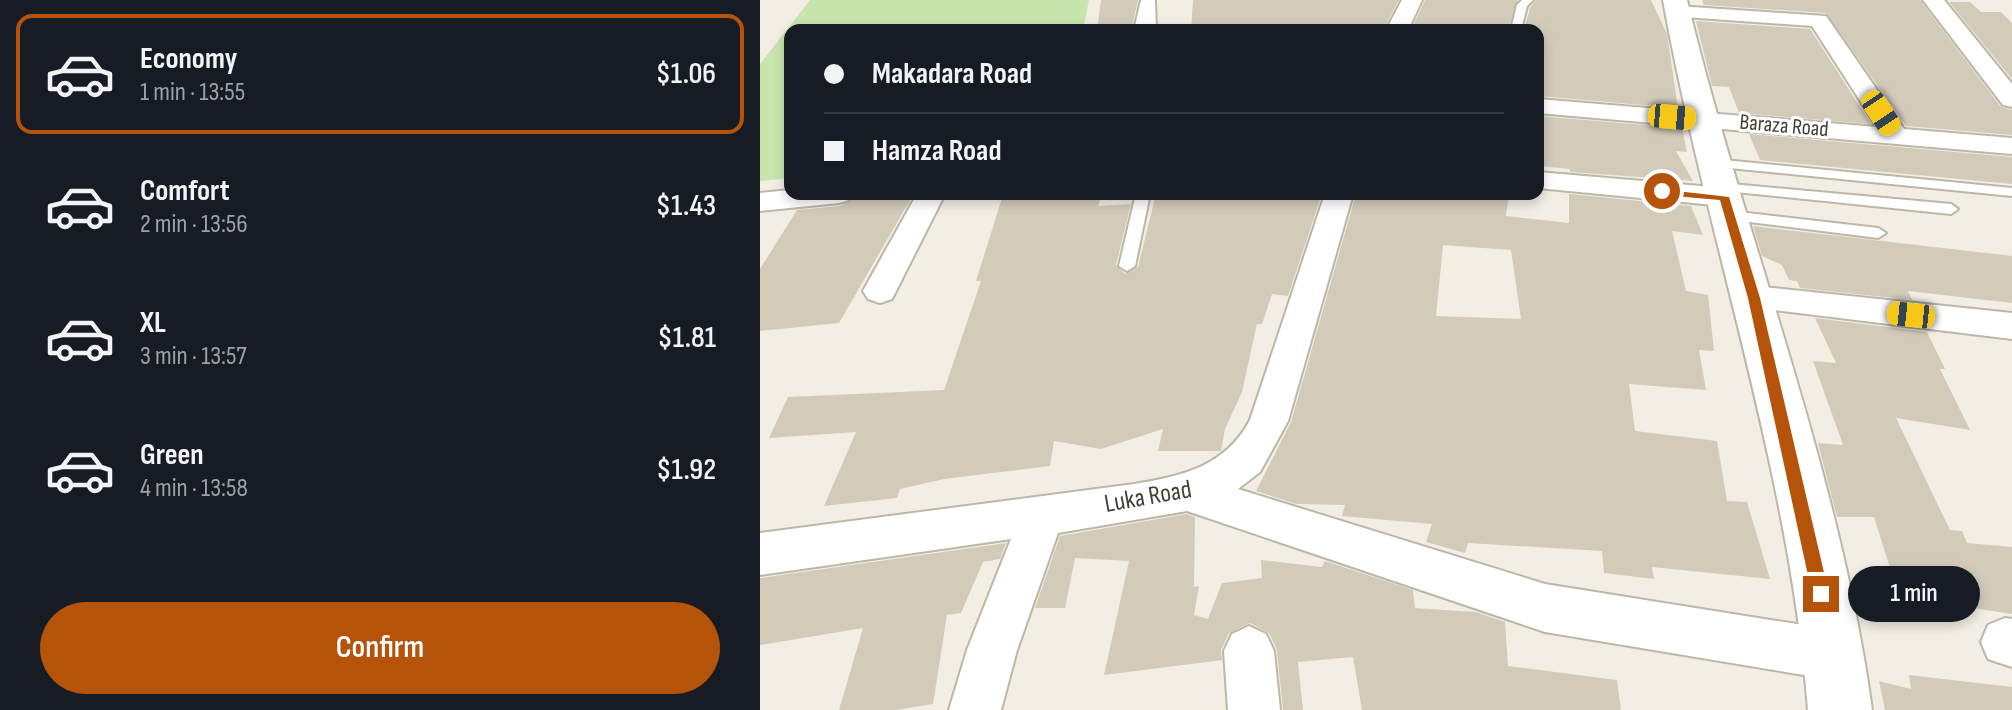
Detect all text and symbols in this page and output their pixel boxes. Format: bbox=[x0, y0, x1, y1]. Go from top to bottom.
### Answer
icon: car bbox=[44, 38, 116, 110]
text: Economy bbox=[140, 41, 237, 77]
text: $1.06 bbox=[656, 56, 716, 92]
text: Makadara Road bbox=[872, 56, 1032, 92]
text: 1 min · 13:55 bbox=[140, 77, 245, 108]
car bbox=[1858, 86, 1904, 140]
car bbox=[1647, 103, 1697, 131]
street label: Baraza Road bbox=[1738, 109, 1830, 143]
text: Hamza Road bbox=[872, 133, 1001, 169]
icon: car bbox=[44, 170, 116, 242]
text: Comfort bbox=[140, 173, 230, 209]
route start bbox=[1644, 173, 1680, 209]
text: $1.43 bbox=[656, 188, 716, 224]
text: 2 min · 13:56 bbox=[140, 209, 248, 240]
car bbox=[1886, 301, 1936, 329]
icon: car bbox=[44, 302, 116, 374]
text: XL bbox=[140, 305, 166, 341]
text: $1.81 bbox=[658, 320, 716, 356]
text: 3 min · 13:57 bbox=[140, 341, 247, 372]
icon: car bbox=[44, 434, 116, 506]
text: Green bbox=[140, 437, 204, 473]
text: $1.92 bbox=[656, 452, 716, 488]
text: 4 min · 13:58 bbox=[140, 473, 248, 504]
street label: Luka Road bbox=[1102, 474, 1194, 520]
callout: 1 min bbox=[1849, 566, 1981, 622]
route end bbox=[1803, 576, 1839, 612]
text: 1 min bbox=[1890, 578, 1938, 609]
button: Confirm bbox=[40, 602, 720, 694]

